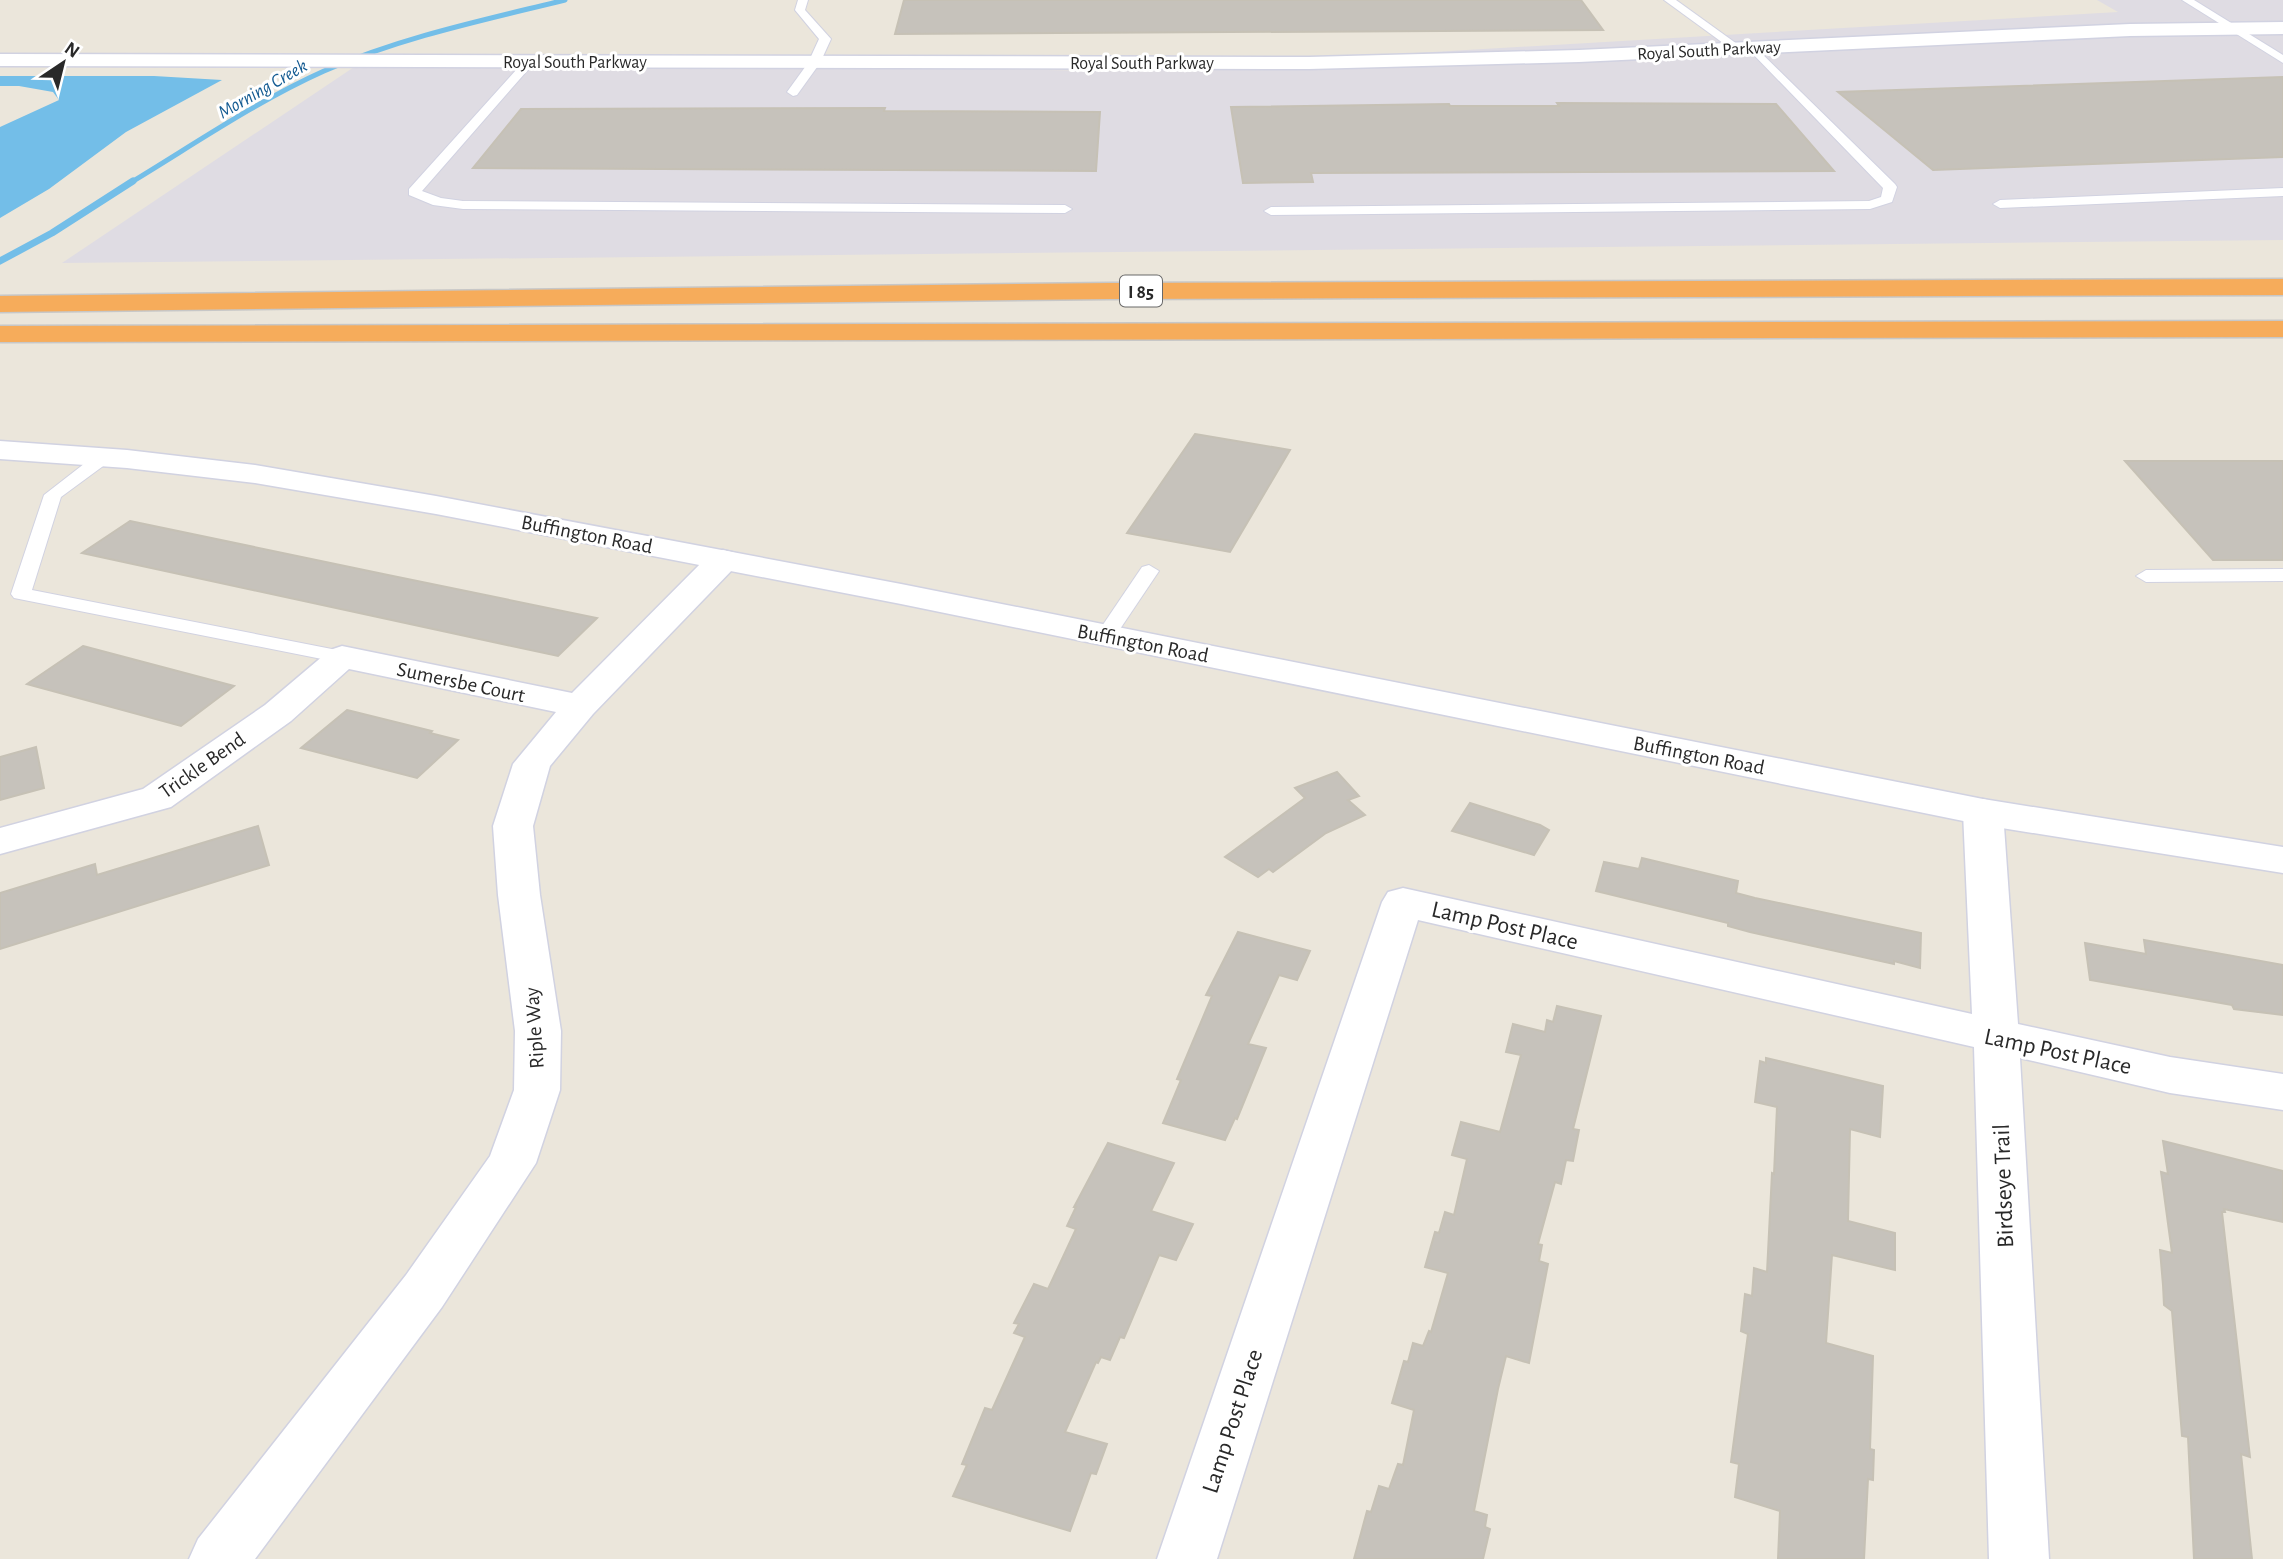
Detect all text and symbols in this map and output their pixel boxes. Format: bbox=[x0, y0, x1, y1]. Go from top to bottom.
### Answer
north arrow bbox=[28, 28, 98, 98]
street label: Royal South Parkway bbox=[1637, 38, 1782, 64]
text: N bbox=[61, 39, 83, 62]
street label: Royal South Parkway bbox=[503, 54, 647, 72]
street label: Royal South Parkway bbox=[1070, 55, 1214, 73]
water label: Morning Creek bbox=[215, 56, 311, 122]
road number: I 85 bbox=[1120, 276, 1162, 306]
street label: Buffington Road bbox=[519, 511, 655, 558]
street label: Buffington Road bbox=[1075, 620, 1211, 667]
street label: Sumersbe Court bbox=[395, 659, 527, 706]
street label: Trickle Bend bbox=[156, 728, 249, 802]
street label: Buffington Road bbox=[1631, 732, 1767, 779]
street label: Lamp Post Place bbox=[1429, 897, 1580, 955]
street label: Riple Way bbox=[521, 986, 548, 1069]
street label: Lamp Post Place bbox=[1982, 1025, 2134, 1079]
street label: Birdseye Trail bbox=[1990, 1123, 2018, 1248]
street label: Lamp Post Place bbox=[1198, 1346, 1268, 1496]

